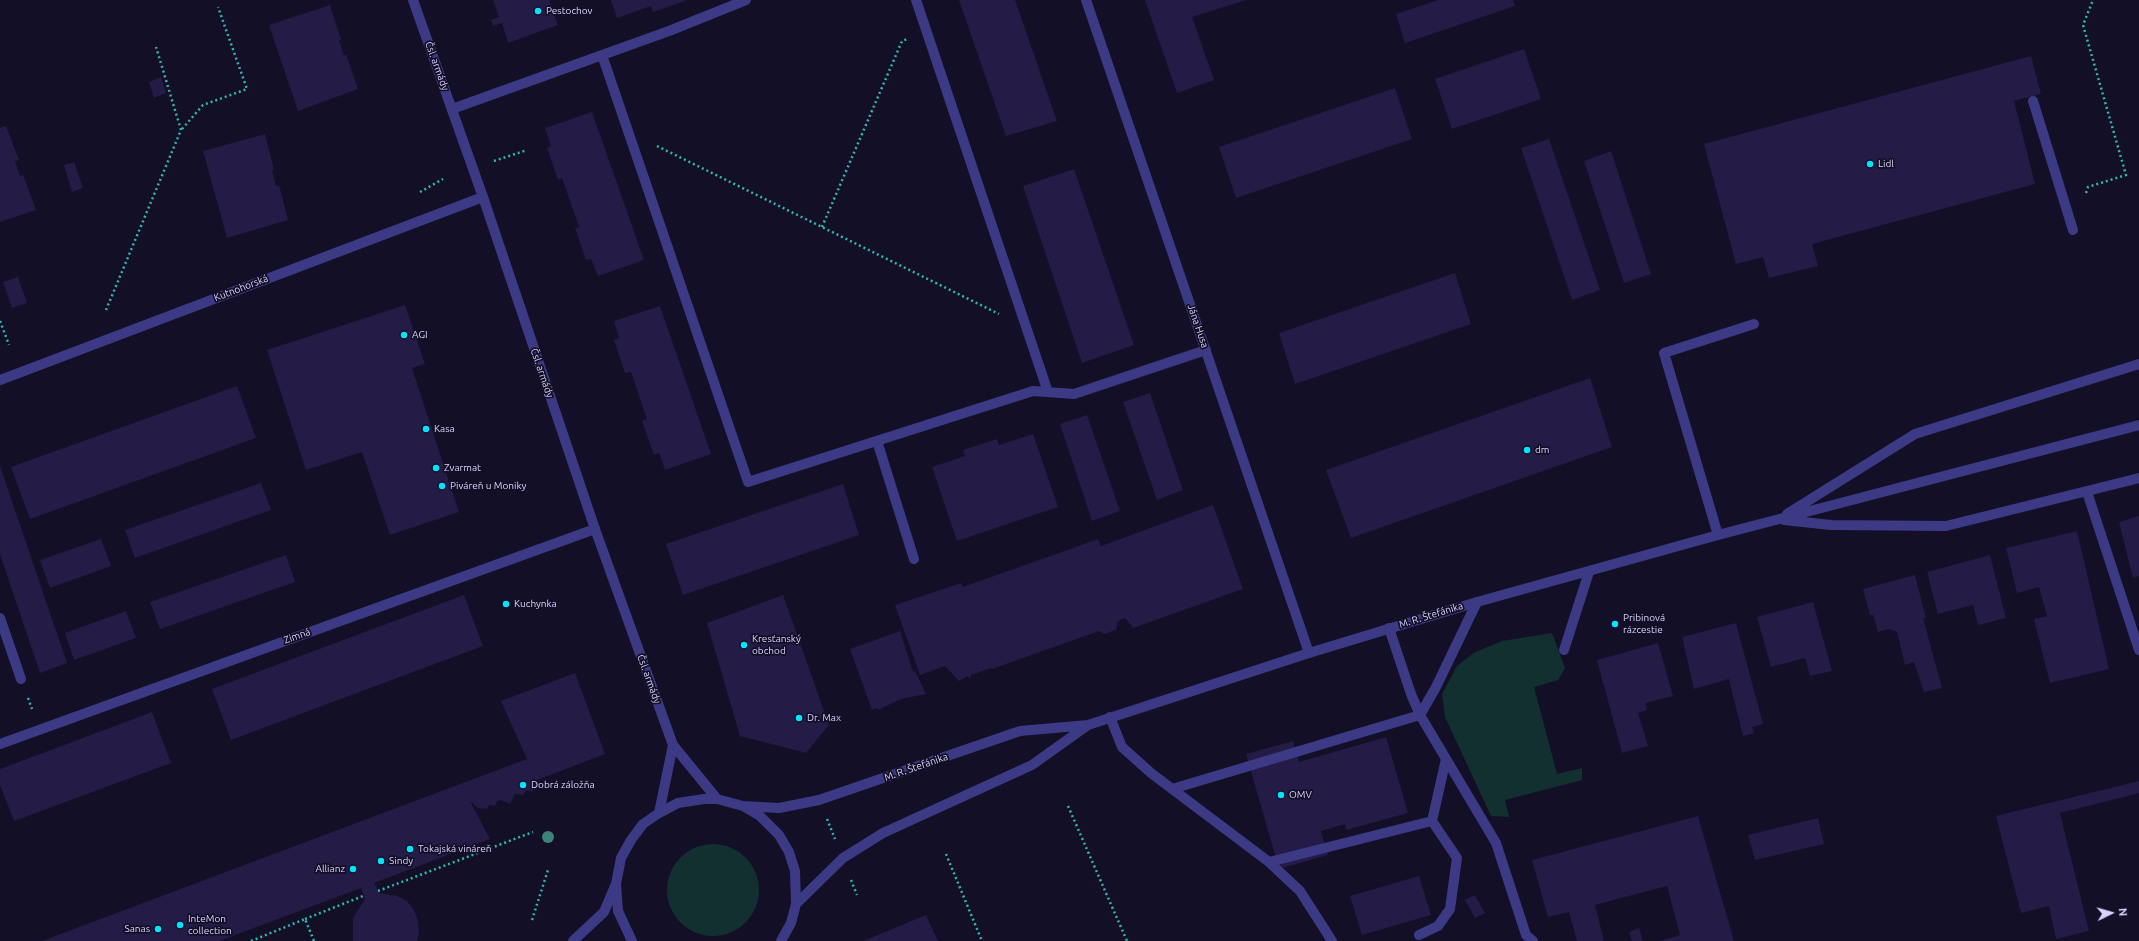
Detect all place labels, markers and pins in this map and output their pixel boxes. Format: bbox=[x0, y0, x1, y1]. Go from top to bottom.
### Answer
place label: Pestochov bbox=[546, 5, 592, 17]
marker: Pestochov bbox=[533, 6, 543, 16]
place label: Lidl bbox=[1878, 158, 1894, 170]
marker: Lidl bbox=[1865, 159, 1875, 169]
place label: AGI bbox=[412, 329, 428, 341]
marker: AGI bbox=[399, 330, 409, 340]
place label: Kasa bbox=[434, 423, 455, 435]
marker: Kasa bbox=[421, 424, 431, 434]
place label: dm bbox=[1535, 444, 1549, 456]
marker: dm bbox=[1522, 445, 1532, 455]
place label: Zvarmat bbox=[444, 462, 481, 474]
marker: Zvarmat bbox=[431, 463, 441, 473]
place label: Piváreň u Moniky bbox=[450, 480, 526, 492]
marker: Piváreň u Moniky bbox=[437, 481, 447, 491]
place label: Kuchynka bbox=[514, 598, 557, 610]
marker: Kuchynka bbox=[501, 599, 511, 609]
place label: Pribinová rázcestie bbox=[1623, 612, 1665, 636]
marker: Pribinová rázcestie bbox=[1610, 619, 1620, 629]
place label: Kresťanský obchod bbox=[752, 633, 801, 656]
marker: Kresťanský obchod bbox=[739, 640, 749, 650]
place label: Dr. Max bbox=[807, 712, 841, 724]
marker: Dr. Max bbox=[794, 713, 804, 723]
place label: Dobrá záložňa bbox=[531, 779, 595, 791]
marker: Dobrá záložňa bbox=[518, 780, 528, 790]
place label: OMV bbox=[1289, 789, 1312, 801]
marker: OMV bbox=[1276, 790, 1286, 800]
place label: Tokajská vináreň bbox=[418, 843, 492, 855]
marker: Tokajská vináreň bbox=[405, 844, 415, 854]
place label: Sindy bbox=[389, 855, 413, 867]
marker: Sindy bbox=[376, 856, 386, 866]
place label: Allianz bbox=[315, 863, 345, 875]
marker: Allianz bbox=[348, 864, 358, 874]
place label: InteMon collection bbox=[188, 913, 232, 936]
marker: InteMon collection bbox=[175, 920, 185, 930]
place label: Sanas bbox=[124, 923, 150, 935]
marker: Sanas bbox=[153, 924, 163, 934]

